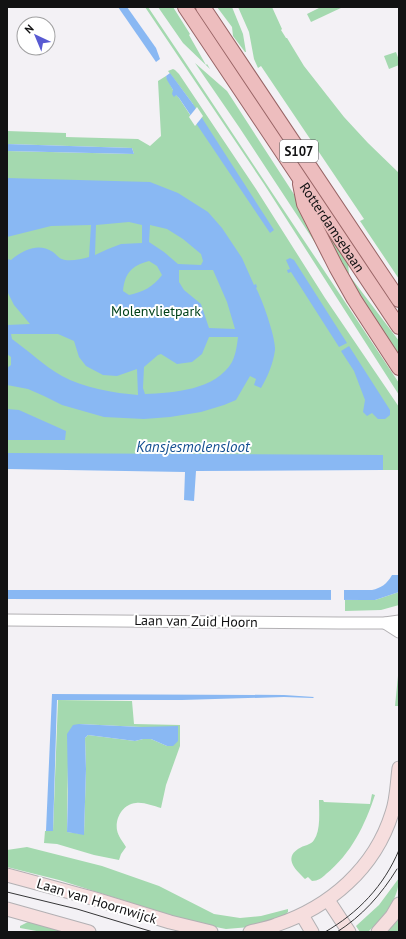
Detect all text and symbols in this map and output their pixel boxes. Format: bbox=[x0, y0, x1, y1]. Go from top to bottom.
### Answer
north arrow bbox=[16, 16, 56, 56]
text: N bbox=[22, 21, 37, 36]
road number: S107 bbox=[280, 140, 318, 162]
street label: Rotterdamsebaan bbox=[296, 179, 369, 276]
park label: Molenvlietpark bbox=[111, 302, 201, 320]
water label: Kansjesmolensloot bbox=[136, 437, 251, 456]
street label: Laan van Zuid Hoorn bbox=[134, 611, 258, 631]
street label: Laan van Hoornwijck bbox=[35, 874, 160, 928]

